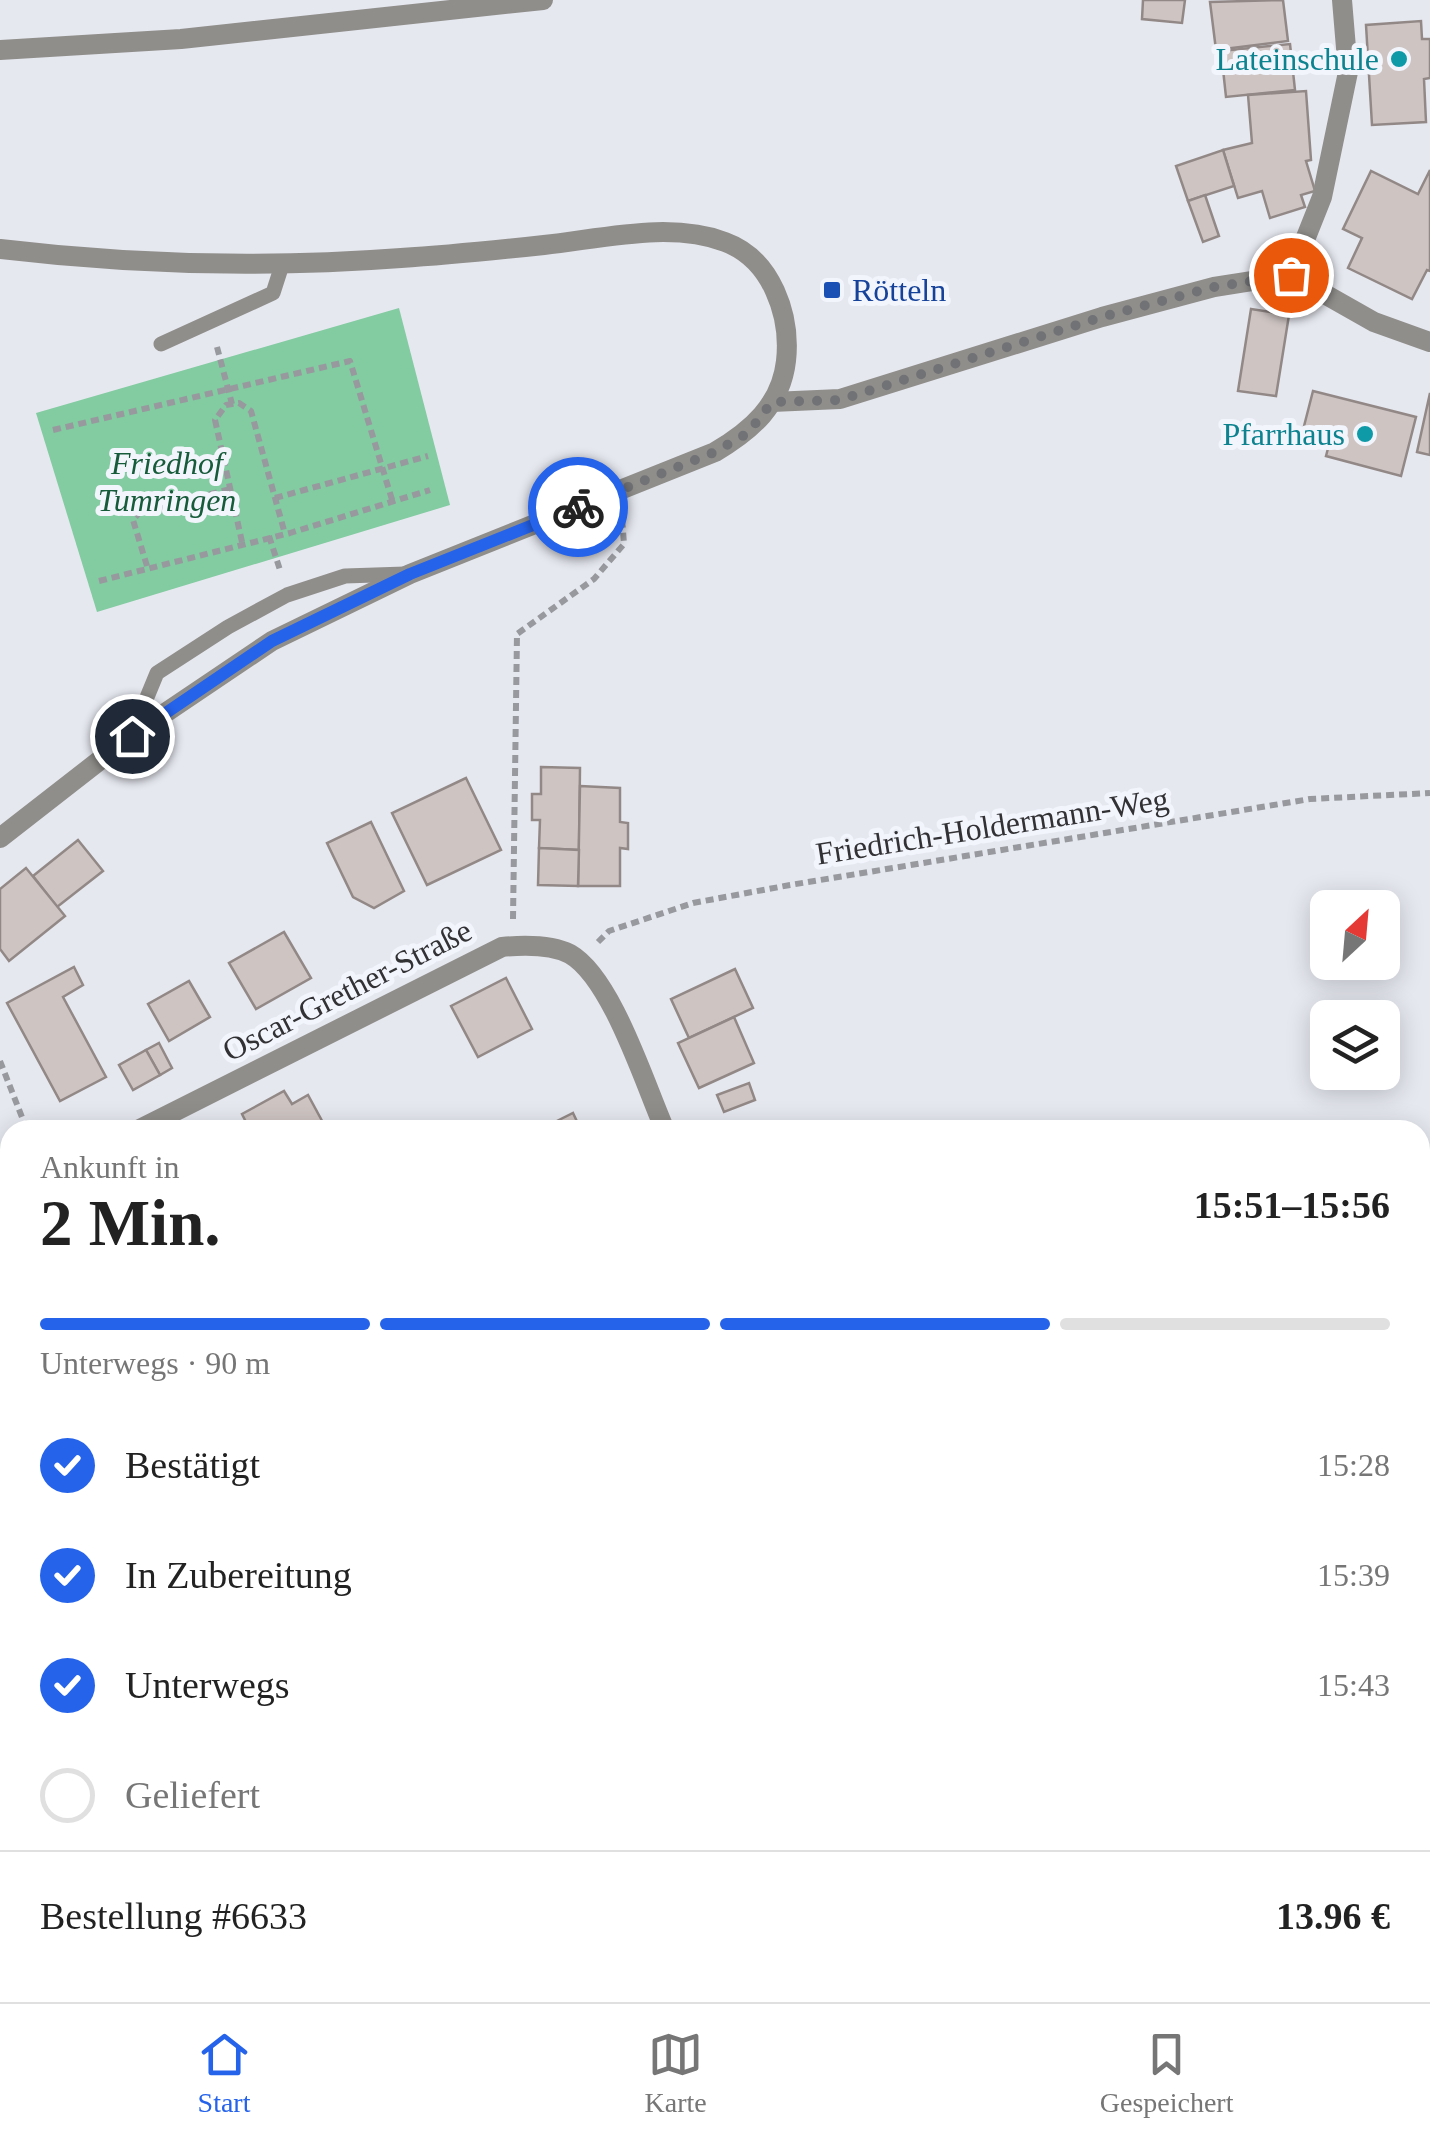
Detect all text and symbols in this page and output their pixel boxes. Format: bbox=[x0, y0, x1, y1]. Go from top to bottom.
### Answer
place label: Lateinschule bbox=[1216, 41, 1379, 77]
marker: Lateinschule bbox=[1388, 48, 1410, 70]
pin bbox=[1249, 233, 1334, 318]
icon: bag bbox=[1264, 248, 1319, 303]
place label: Rötteln bbox=[852, 272, 946, 308]
marker: Rötteln bbox=[821, 279, 843, 301]
place label: Pfarrhaus bbox=[1222, 416, 1345, 452]
marker: Pfarrhaus bbox=[1354, 423, 1376, 445]
park label: Friedhof Tumringen bbox=[98, 445, 236, 518]
courier bbox=[528, 457, 628, 557]
icon: bike bbox=[551, 480, 606, 535]
pin bbox=[90, 694, 175, 779]
icon: home bbox=[105, 709, 160, 764]
street label: Friedrich-Holdermann-Weg bbox=[813, 780, 1171, 872]
north arrow bbox=[1310, 890, 1400, 980]
map controls bbox=[1310, 890, 1400, 1090]
street label: Oscar-Grether-Straße bbox=[217, 912, 477, 1068]
button: layers bbox=[1310, 1000, 1400, 1090]
text: Ankunft in bbox=[40, 1149, 180, 1185]
text: 15:51–15:56 bbox=[1194, 1184, 1390, 1226]
text: 2 Min. bbox=[40, 1187, 221, 1259]
text: Unterwegs · 90 m bbox=[40, 1345, 270, 1381]
icon: check bbox=[40, 1438, 95, 1493]
text: Bestätigt bbox=[125, 1444, 260, 1486]
text: 15:28 bbox=[1317, 1447, 1390, 1483]
icon: check bbox=[40, 1548, 95, 1603]
text: In Zubereitung bbox=[125, 1554, 352, 1596]
text: 15:39 bbox=[1317, 1557, 1390, 1593]
icon: check bbox=[40, 1658, 95, 1713]
text: Unterwegs bbox=[125, 1664, 290, 1706]
text: 15:43 bbox=[1317, 1667, 1390, 1703]
text: Geliefert bbox=[125, 1774, 260, 1816]
text: Bestellung #6633 bbox=[40, 1895, 307, 1937]
text: 13.96 € bbox=[1276, 1895, 1390, 1937]
tab: Start bbox=[197, 2027, 252, 2119]
tab: Karte bbox=[645, 2027, 707, 2119]
tab: Gespeichert bbox=[1100, 2027, 1233, 2119]

